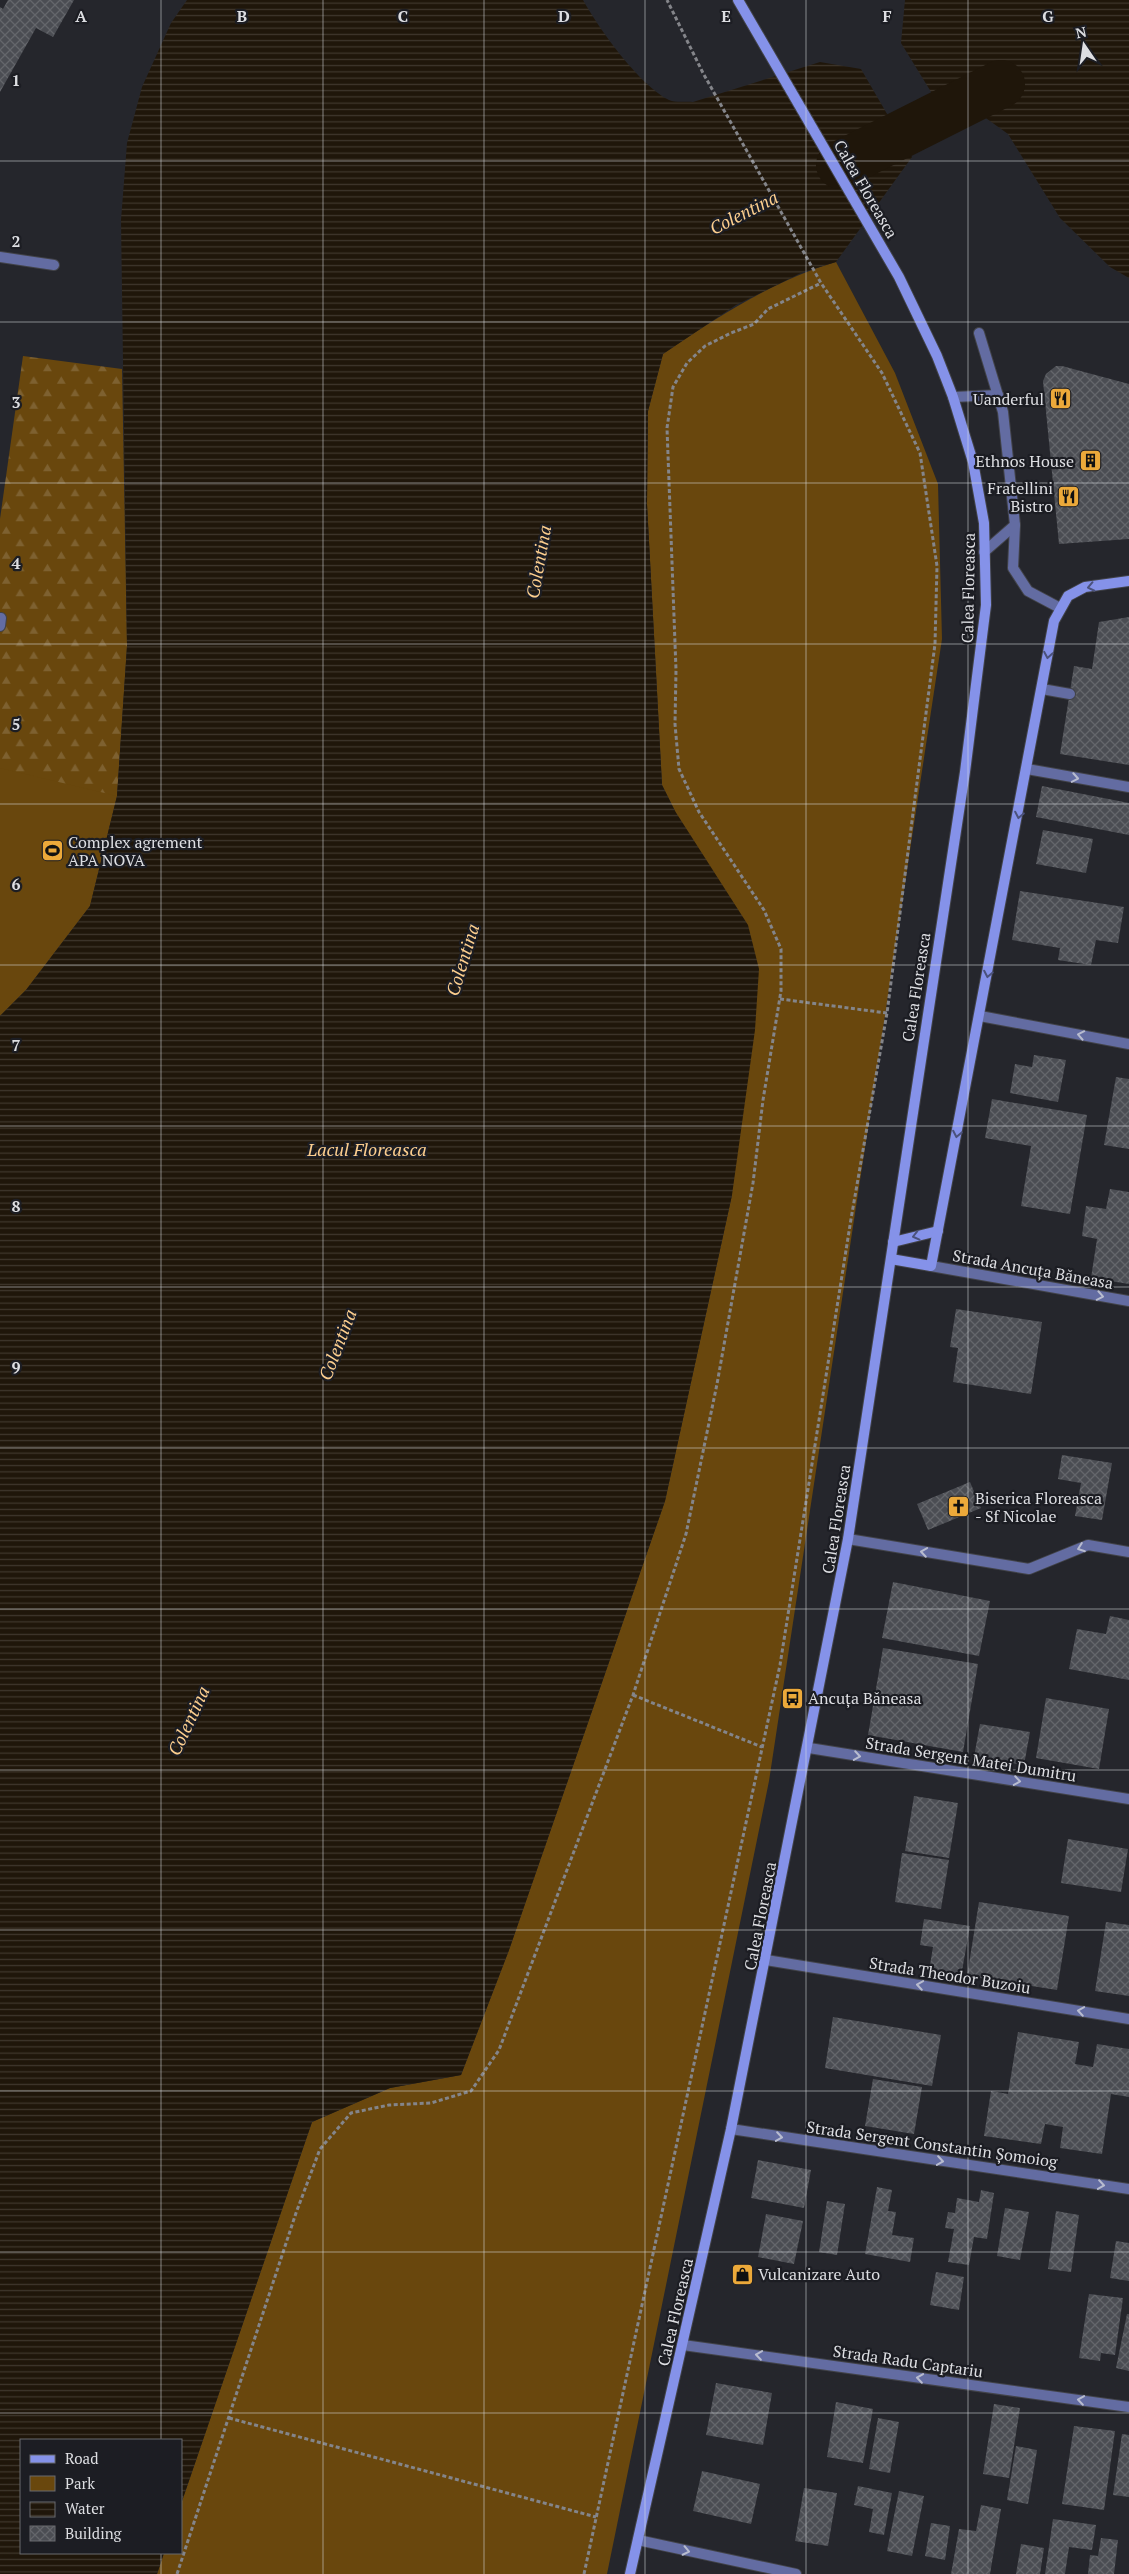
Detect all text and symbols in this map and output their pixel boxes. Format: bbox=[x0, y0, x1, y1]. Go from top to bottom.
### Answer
text: A bbox=[75, 5, 87, 27]
text: B bbox=[237, 5, 247, 27]
text: C bbox=[398, 5, 408, 27]
text: D bbox=[558, 5, 570, 27]
text: E bbox=[721, 5, 731, 27]
text: F bbox=[882, 5, 892, 27]
text: G bbox=[1042, 5, 1054, 27]
north arrow bbox=[1059, 20, 1109, 70]
text: N bbox=[1074, 21, 1089, 42]
text: 1 bbox=[11, 69, 21, 91]
street label: Calea Floreasca bbox=[829, 136, 903, 242]
water label: Colentina bbox=[705, 185, 782, 240]
text: 2 bbox=[11, 230, 21, 252]
restaurant icon: Uanderful bbox=[1048, 387, 1072, 411]
place label: Uanderful bbox=[973, 388, 1044, 410]
text: 3 bbox=[11, 391, 21, 413]
building icon: Ethnos House bbox=[1078, 449, 1102, 473]
place label: Ethnos House bbox=[976, 450, 1074, 472]
place label: Fratellini Bistro bbox=[987, 477, 1053, 517]
restaurant icon: Fratellini Bistro bbox=[1057, 485, 1081, 509]
water label: Colentina bbox=[520, 523, 556, 600]
street label: Calea Floreasca bbox=[956, 533, 980, 643]
text: 4 bbox=[11, 552, 21, 574]
one-way arrow bbox=[1086, 581, 1095, 592]
one-way arrow bbox=[1044, 650, 1054, 659]
text: 5 bbox=[11, 713, 21, 735]
one-way arrow bbox=[1071, 772, 1080, 782]
one-way arrow bbox=[1014, 810, 1024, 819]
place label: Complex agrement APA NOVA bbox=[68, 831, 202, 871]
sports icon: Complex agrement APA NOVA bbox=[40, 839, 64, 863]
text: 6 bbox=[11, 873, 21, 895]
water label: Colentina bbox=[440, 921, 484, 999]
street label: Calea Floreasca bbox=[897, 931, 935, 1043]
one-way arrow bbox=[984, 970, 994, 979]
one-way arrow bbox=[1077, 1030, 1086, 1041]
text: 7 bbox=[11, 1034, 21, 1056]
one-way arrow bbox=[953, 1129, 963, 1138]
water label: Lacul Floreasca bbox=[306, 1137, 427, 1161]
text: 8 bbox=[11, 1195, 21, 1217]
one-way arrow bbox=[912, 1231, 920, 1241]
street label: Strada Ancuța Băneasa bbox=[951, 1244, 1115, 1294]
one-way arrow bbox=[1095, 1290, 1104, 1301]
water label: Colentina bbox=[313, 1306, 362, 1383]
text: 9 bbox=[11, 1356, 21, 1378]
street label: Calea Floreasca bbox=[817, 1463, 855, 1575]
place label: Biserica Floreasca - Sf Nicolae bbox=[975, 1487, 1102, 1527]
church icon: Biserica Floreasca - Sf Nicolae bbox=[947, 1495, 971, 1519]
one-way arrow bbox=[1078, 1542, 1086, 1552]
one-way arrow bbox=[920, 1547, 929, 1557]
water label: Colentina bbox=[162, 1682, 215, 1759]
bus stop icon: Ancuța Băneasa bbox=[780, 1686, 804, 1710]
place label: Ancuța Băneasa bbox=[808, 1687, 922, 1709]
street label: Strada Sergent Matei Dumitru bbox=[864, 1731, 1078, 1787]
one-way arrow bbox=[852, 1750, 861, 1760]
one-way arrow bbox=[1013, 1776, 1022, 1786]
street label: Calea Floreasca bbox=[739, 1860, 781, 1972]
street label: Strada Theodor Buzoiu bbox=[868, 1951, 1032, 1999]
one-way arrow bbox=[916, 1980, 924, 1991]
one-way arrow bbox=[1077, 2006, 1085, 2017]
street label: Strada Sergent Constantin Șomoiog bbox=[805, 2115, 1059, 2173]
one-way arrow bbox=[776, 2131, 784, 2142]
one-way arrow bbox=[936, 2155, 944, 2165]
one-way arrow bbox=[1096, 2179, 1105, 2189]
street label: Calea Floreasca bbox=[652, 2256, 698, 2368]
shop icon: Vulcanizare Auto bbox=[730, 2262, 754, 2286]
place label: Vulcanizare Auto bbox=[758, 2263, 880, 2285]
street label: Strada Radu Captariu bbox=[832, 2340, 984, 2382]
one-way arrow bbox=[754, 2351, 763, 2361]
one-way arrow bbox=[915, 2373, 923, 2384]
one-way arrow bbox=[1076, 2395, 1084, 2406]
legend bbox=[20, 2439, 182, 2554]
text: Road bbox=[65, 2448, 98, 2468]
text: Park bbox=[65, 2473, 95, 2493]
text: Water bbox=[65, 2498, 105, 2518]
text: Building bbox=[65, 2523, 123, 2543]
one-way arrow bbox=[681, 2545, 690, 2555]

